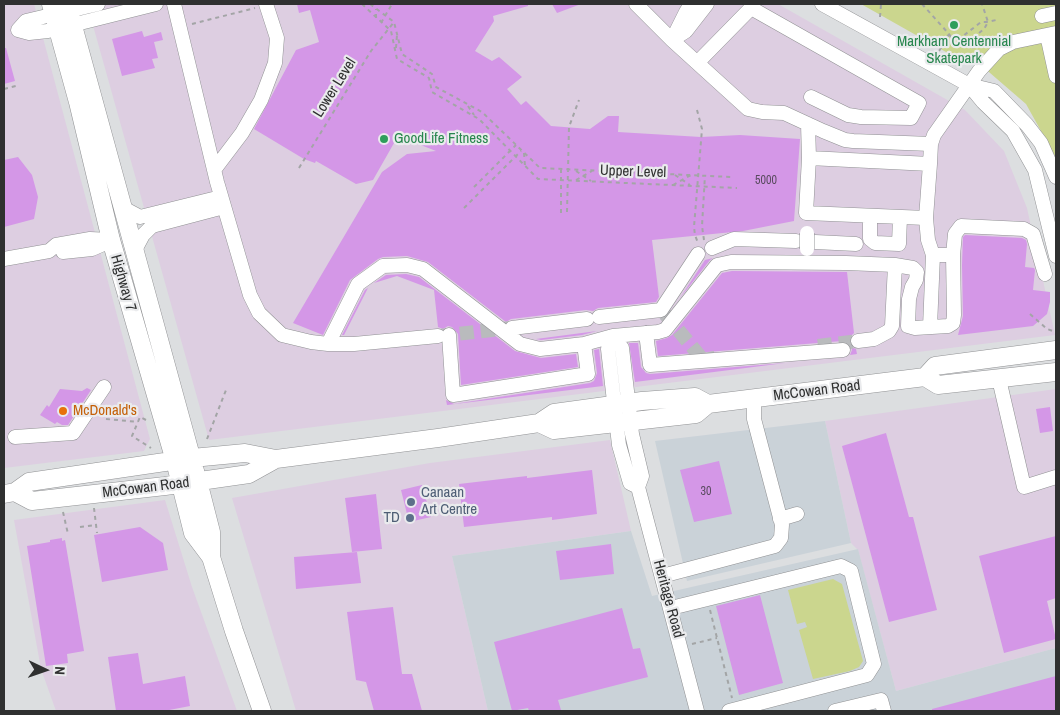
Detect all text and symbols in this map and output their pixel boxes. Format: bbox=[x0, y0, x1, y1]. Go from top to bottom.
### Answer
marker: Markham Centennial Skatepark bbox=[948, 19, 960, 31]
place label: Markham Centennial Skatepark bbox=[897, 33, 1011, 68]
street label: Lower Level bbox=[310, 55, 360, 121]
place label: GoodLife Fitness bbox=[394, 130, 488, 148]
marker: GoodLife Fitness bbox=[378, 133, 390, 145]
street label: Upper Level bbox=[600, 162, 666, 182]
house number: 5000 bbox=[755, 174, 777, 188]
street label: Highway 7 bbox=[106, 253, 140, 313]
street label: McCowan Road bbox=[772, 377, 862, 405]
place label: McDonald's bbox=[73, 402, 137, 420]
marker: McDonald's bbox=[57, 405, 69, 417]
street label: McCowan Road bbox=[101, 474, 191, 502]
place label: Canaan Art Centre bbox=[421, 484, 477, 519]
house number: 30 bbox=[701, 485, 711, 499]
marker: Canaan Art Centre bbox=[405, 496, 417, 508]
place label: TD bbox=[384, 509, 400, 527]
marker: TD bbox=[404, 512, 416, 524]
street label: Heritage Road bbox=[649, 558, 687, 640]
north arrow bbox=[20, 645, 70, 695]
text: N bbox=[51, 666, 69, 675]

